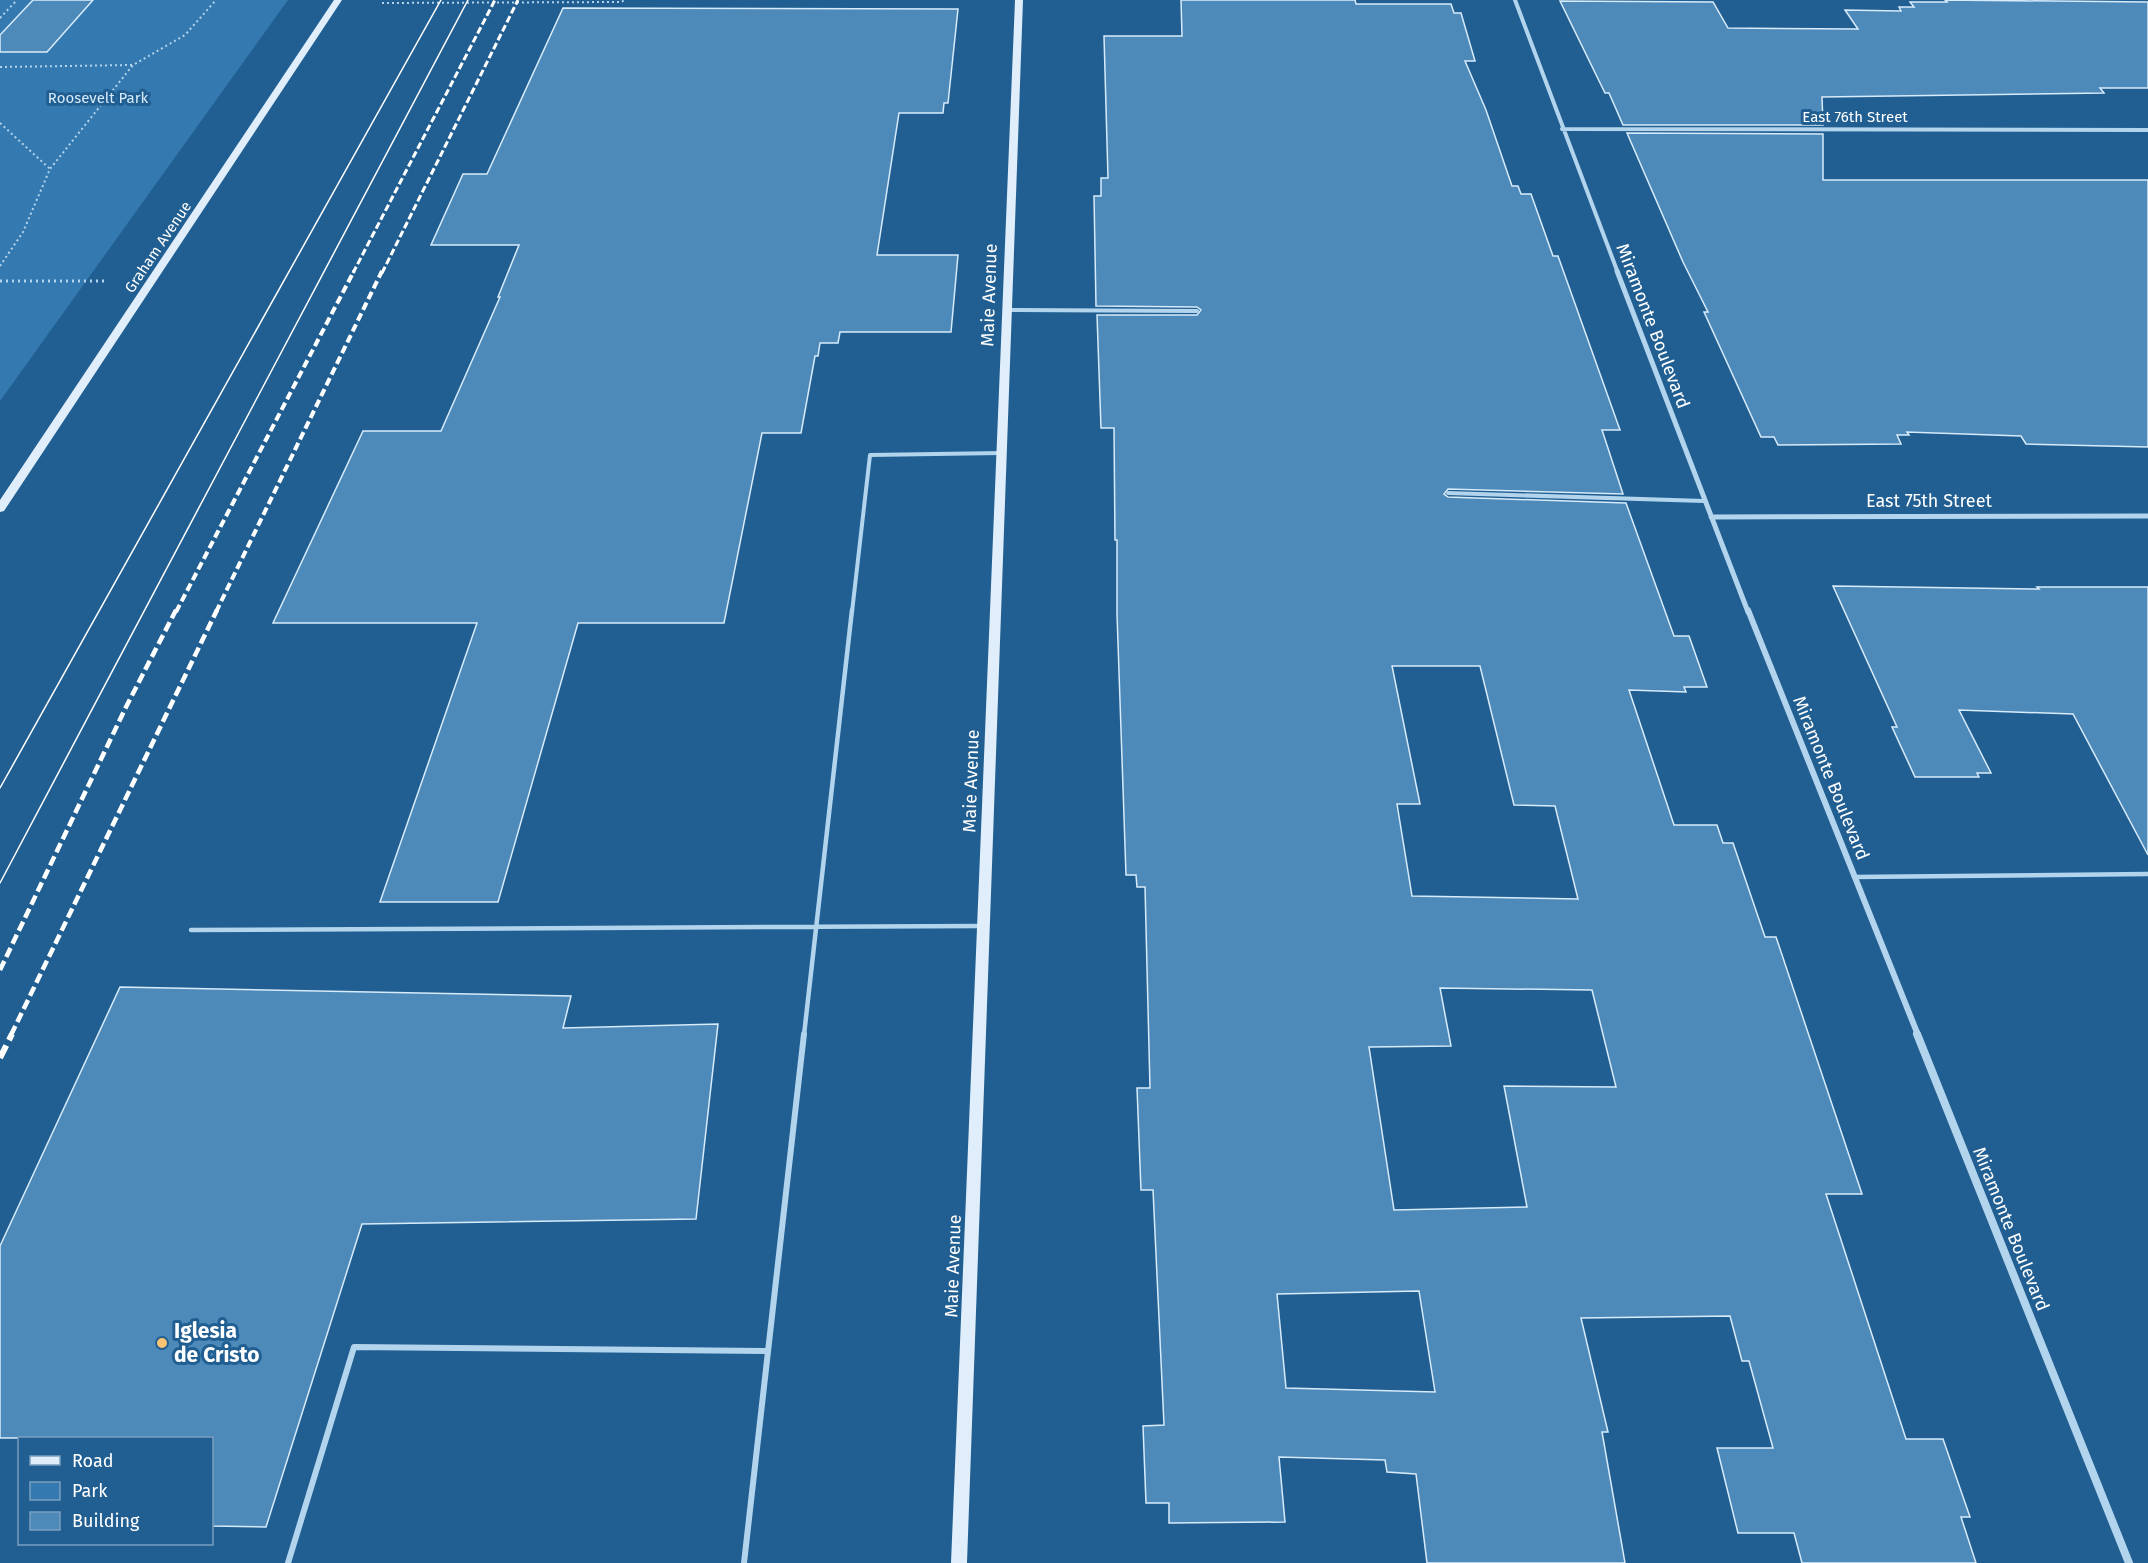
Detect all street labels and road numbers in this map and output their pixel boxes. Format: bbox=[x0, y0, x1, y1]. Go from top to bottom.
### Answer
street label: East 76th Street bbox=[1802, 108, 1908, 126]
street label: Graham Avenue bbox=[121, 198, 195, 296]
street label: Miramonte Boulevard bbox=[1611, 240, 1695, 412]
street label: Maie Avenue bbox=[976, 243, 1002, 347]
street label: East 75th Street bbox=[1866, 490, 1992, 512]
street label: Miramonte Boulevard bbox=[1788, 693, 1874, 863]
street label: Maie Avenue bbox=[958, 729, 984, 833]
street label: Miramonte Boulevard bbox=[1968, 1144, 2054, 1314]
street label: Maie Avenue bbox=[940, 1214, 966, 1318]

